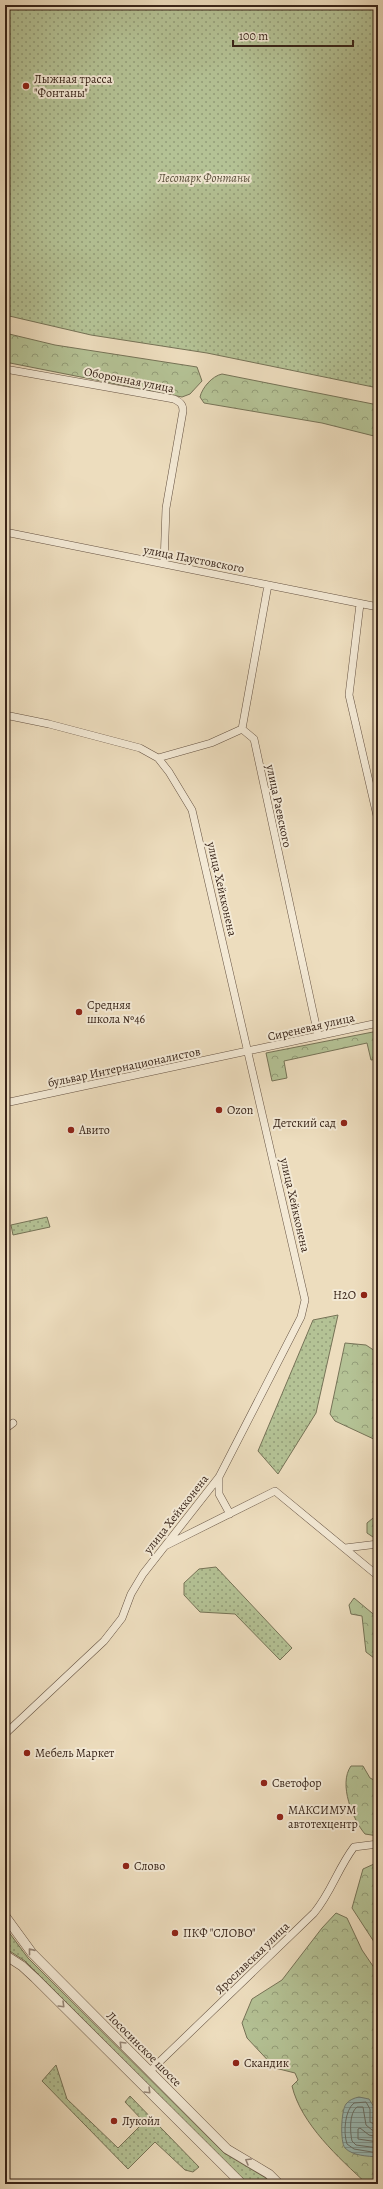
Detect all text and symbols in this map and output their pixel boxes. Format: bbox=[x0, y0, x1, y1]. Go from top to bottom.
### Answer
scale bar bbox=[233, 22, 353, 48]
text: 100 m bbox=[239, 28, 268, 44]
place label: Лыжная трасса "Фонтаны" bbox=[34, 71, 113, 101]
marker: Лыжная трасса "Фонтаны" bbox=[21, 81, 31, 91]
park label: Лесопарк Фонтаны bbox=[157, 170, 250, 186]
street label: Оборонная улица bbox=[83, 363, 176, 397]
street label: улица Паустовского bbox=[141, 541, 246, 577]
street label: улица Раевского bbox=[262, 762, 296, 849]
street label: улица Хейкконена bbox=[203, 839, 241, 938]
place label: Средняя школа №46 bbox=[87, 997, 146, 1027]
marker: Средняя школа №46 bbox=[74, 1007, 84, 1017]
street label: Сиреневая улица bbox=[266, 1009, 356, 1045]
street label: бульвар Интернационалистов bbox=[46, 1043, 202, 1091]
place label: Ozon bbox=[227, 1102, 254, 1118]
marker: Ozon bbox=[214, 1105, 224, 1115]
place label: Детский сад bbox=[273, 1115, 336, 1131]
marker: Детский сад bbox=[339, 1118, 349, 1128]
place label: Авито bbox=[78, 1122, 110, 1138]
marker: Авито bbox=[66, 1125, 76, 1135]
street label: улица Хейкконена bbox=[276, 1155, 314, 1254]
place label: H2O bbox=[333, 1287, 356, 1303]
marker: H2O bbox=[359, 1290, 369, 1300]
street label: улица Хейкконена bbox=[139, 1471, 212, 1558]
place label: Мебель Маркет bbox=[35, 1745, 115, 1761]
marker: Мебель Маркет bbox=[22, 1748, 32, 1758]
place label: Светофор bbox=[272, 1775, 322, 1791]
marker: Светофор bbox=[259, 1778, 269, 1788]
place label: МАКСИМУМ автотехцентр bbox=[288, 1802, 358, 1832]
marker: МАКСИМУМ автотехцентр bbox=[275, 1812, 285, 1822]
place label: Слово bbox=[134, 1858, 165, 1874]
marker: Слово bbox=[121, 1861, 131, 1871]
street label: Ярославская улица bbox=[211, 1918, 293, 1998]
place label: ПКФ "СЛОВО" bbox=[183, 1925, 256, 1941]
marker: ПКФ "СЛОВО" bbox=[170, 1928, 180, 1938]
one-way arrow bbox=[28, 1949, 35, 1956]
one-way arrow bbox=[57, 2000, 65, 2008]
street label: Лососинское шоссе bbox=[103, 2008, 185, 2090]
one-way arrow bbox=[119, 2041, 127, 2049]
place label: Скандик bbox=[244, 2055, 289, 2071]
marker: Скандик bbox=[231, 2058, 241, 2068]
one-way arrow bbox=[143, 2086, 151, 2094]
place label: Лукойл bbox=[122, 2113, 160, 2129]
marker: Лукойл bbox=[109, 2116, 119, 2126]
one-way arrow bbox=[245, 2159, 252, 2166]

